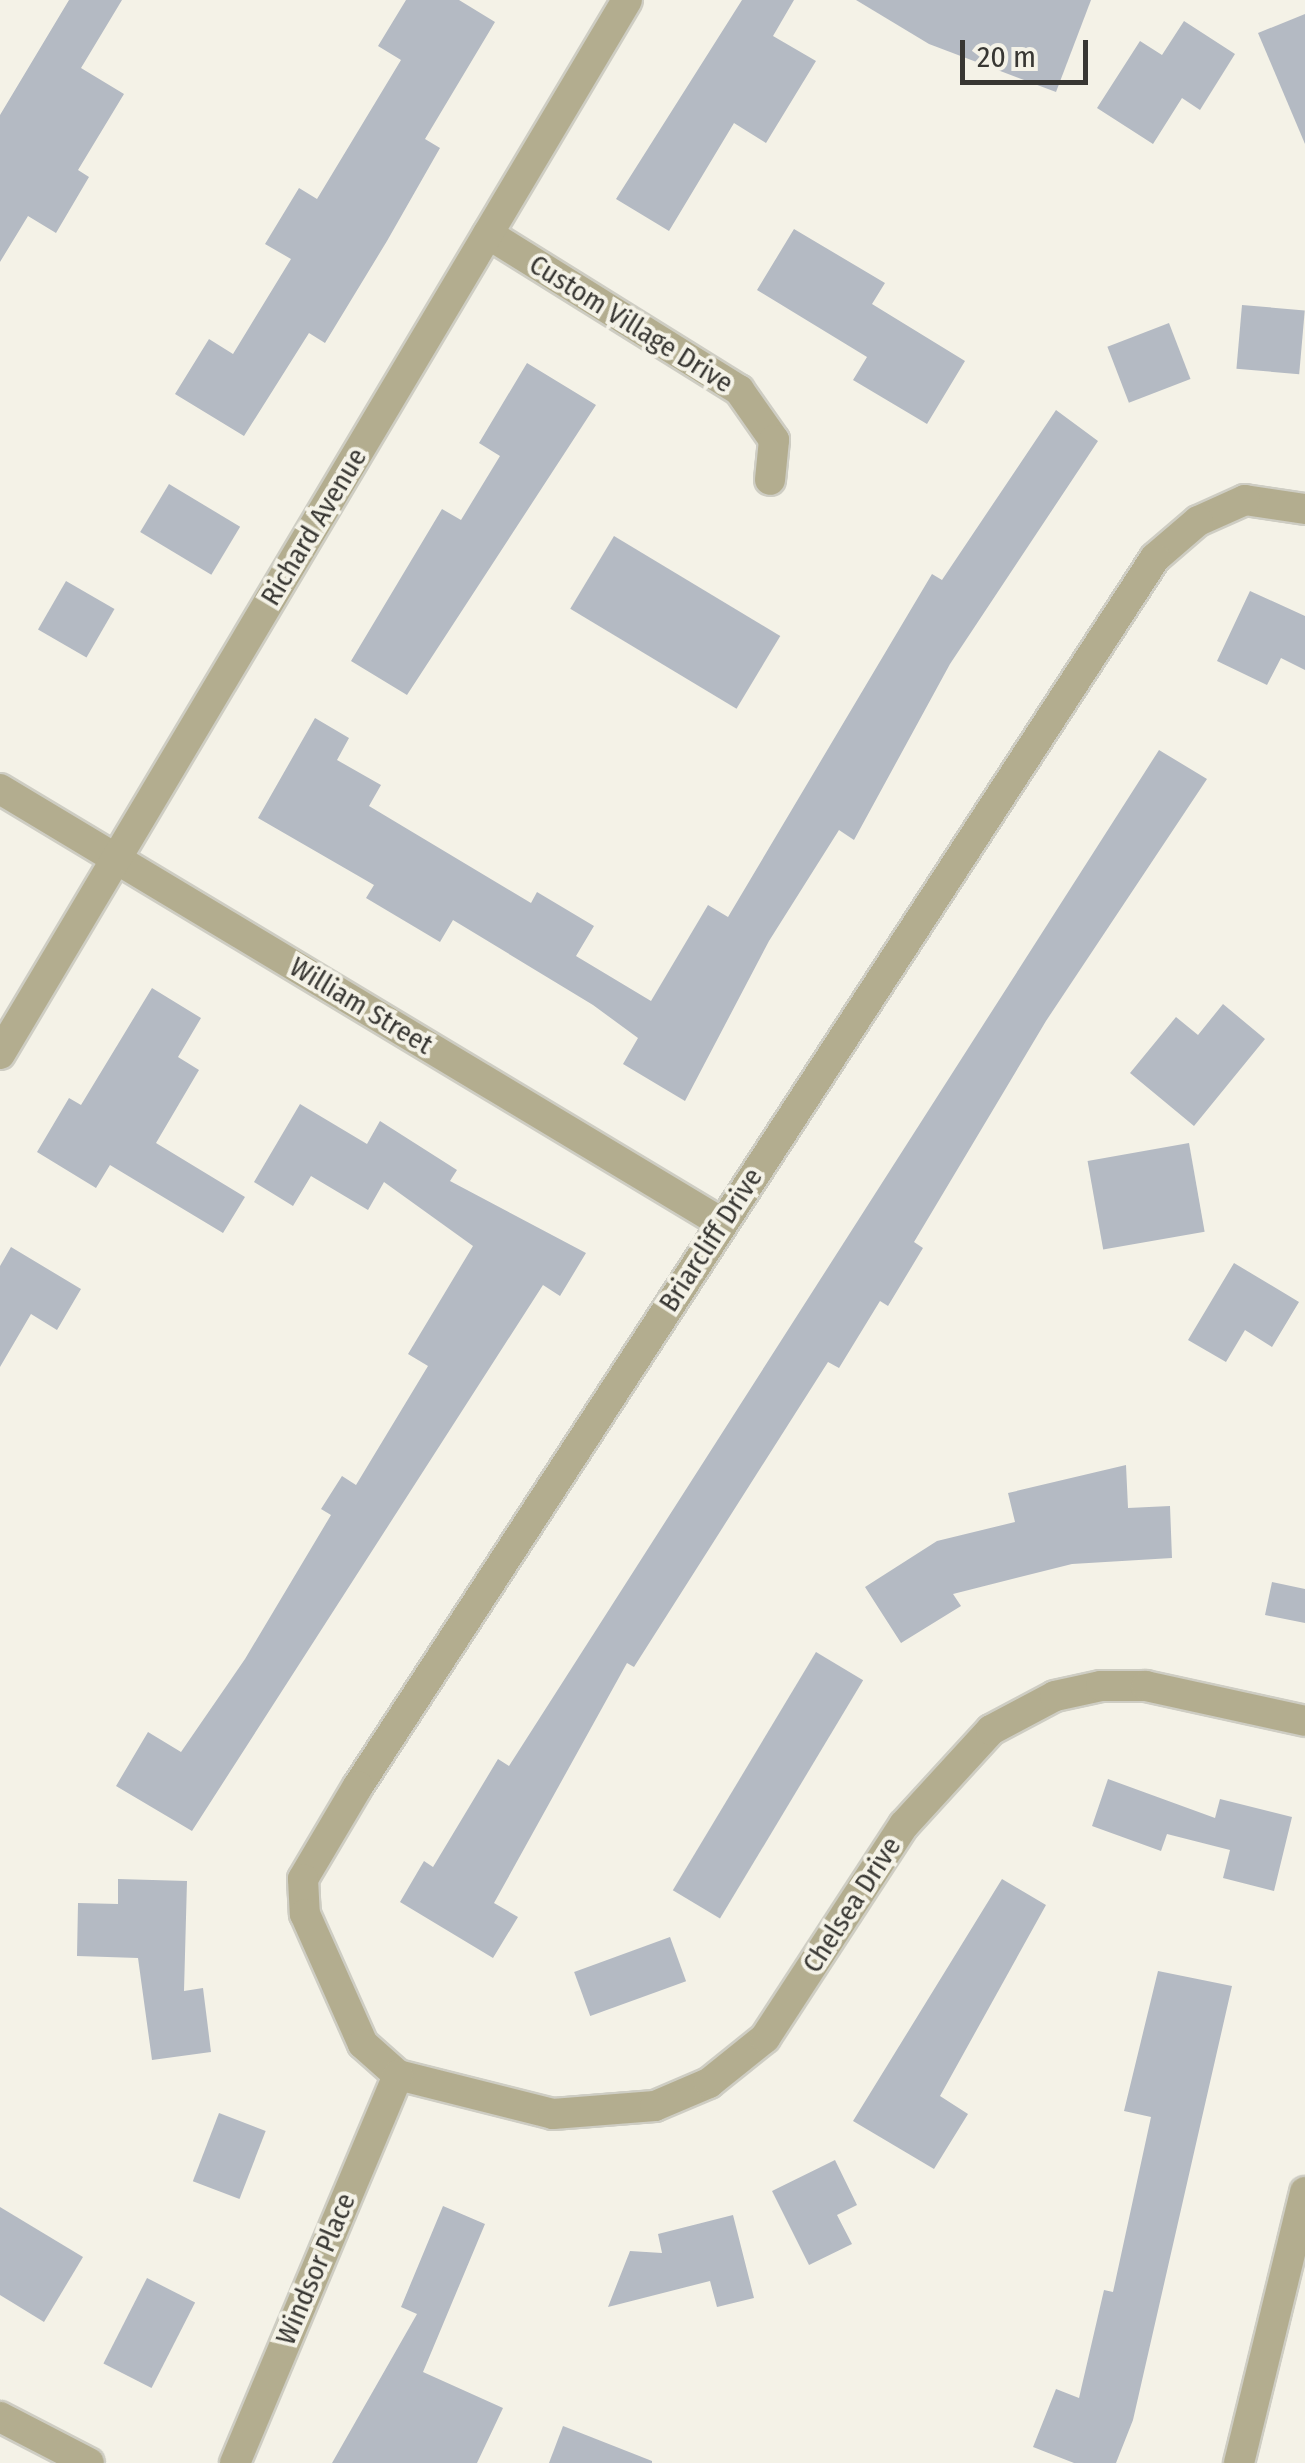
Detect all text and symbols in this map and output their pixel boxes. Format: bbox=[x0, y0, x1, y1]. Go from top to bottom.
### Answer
scale bar bbox=[965, 20, 1092, 82]
text: 20 m bbox=[977, 39, 1036, 75]
street label: Custom Village Drive bbox=[523, 248, 739, 400]
street label: Richard Avenue bbox=[254, 442, 374, 612]
street label: William Street bbox=[284, 950, 438, 1062]
street label: Briarcliff Drive bbox=[652, 1162, 770, 1318]
street label: Chelsea Drive bbox=[796, 1831, 908, 1979]
street label: Windsor Place bbox=[269, 2188, 363, 2350]

